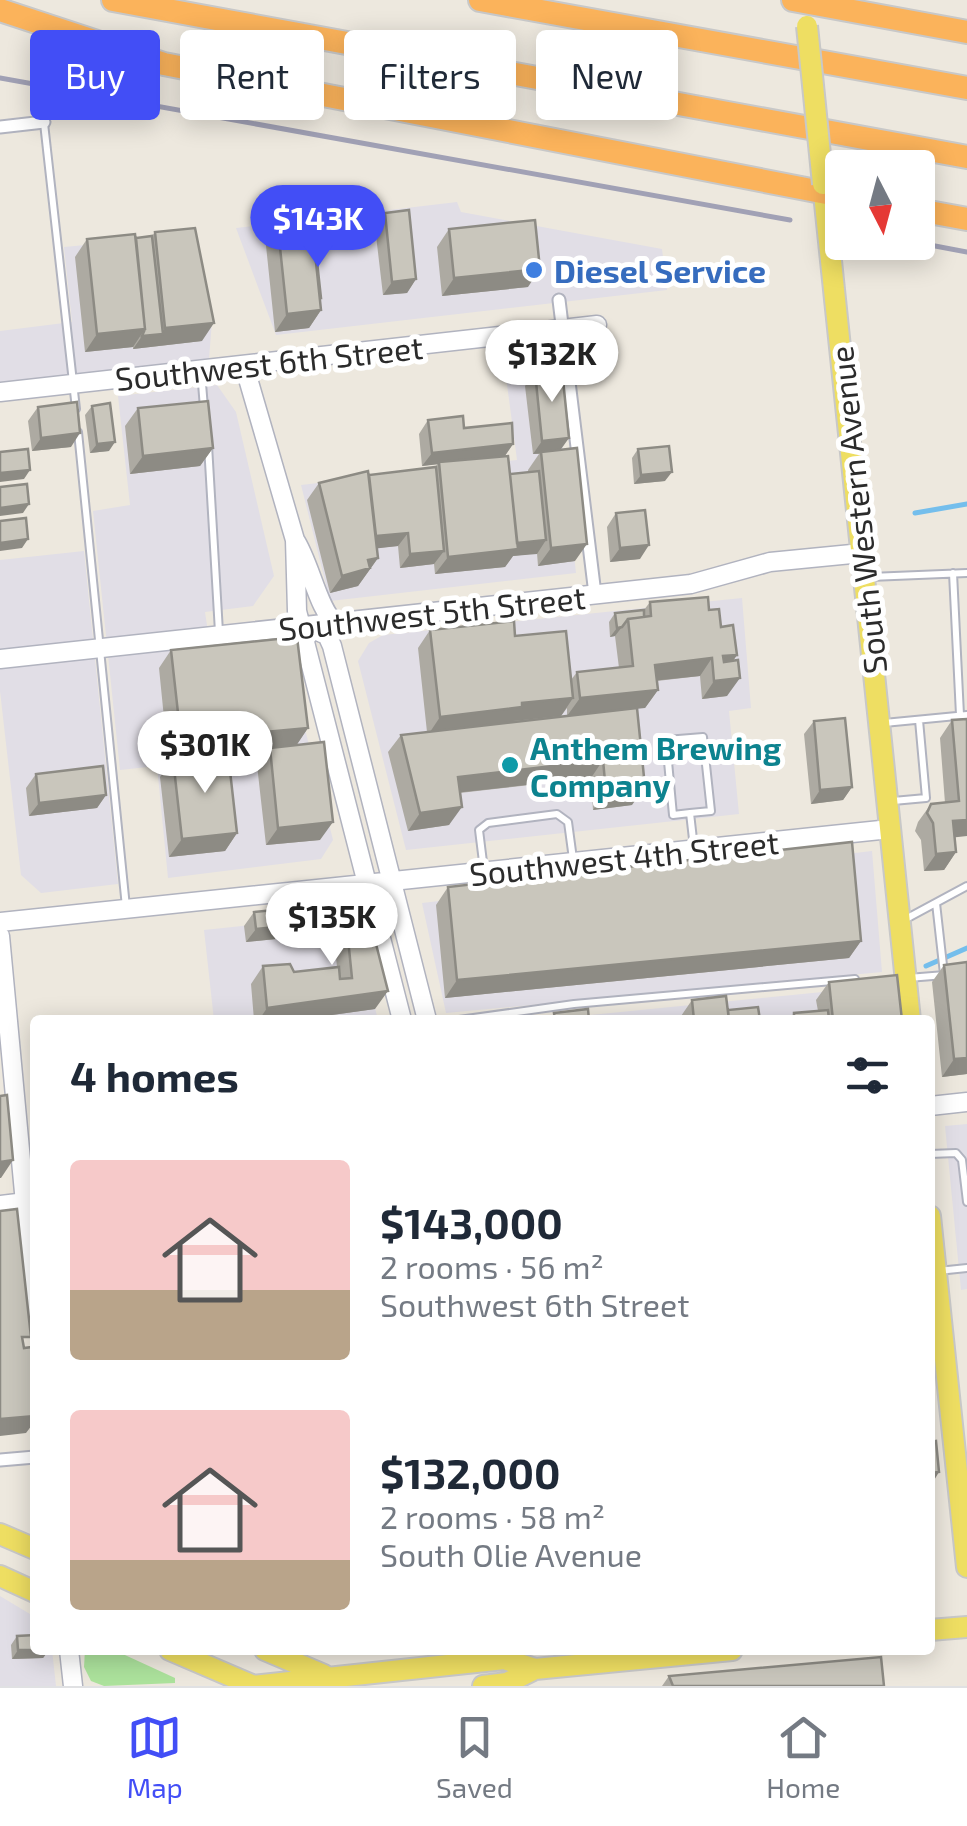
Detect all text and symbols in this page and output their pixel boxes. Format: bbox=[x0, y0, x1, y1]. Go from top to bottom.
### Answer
chip: Buy bbox=[30, 30, 160, 120]
chip: Rent bbox=[180, 30, 324, 120]
chip: Filters bbox=[344, 30, 516, 120]
chip: New bbox=[536, 30, 678, 120]
north arrow bbox=[825, 150, 935, 260]
map controls bbox=[825, 150, 935, 260]
pin: $143K bbox=[248, 185, 388, 270]
text: $143K bbox=[272, 198, 364, 236]
place label: Diesel Service bbox=[554, 251, 766, 289]
marker: Diesel Service bbox=[523, 259, 545, 281]
pin: $132K bbox=[482, 320, 622, 405]
street label: Southwest 6th Street bbox=[113, 327, 425, 397]
text: $132K bbox=[507, 333, 597, 371]
street label: South Western Avenue bbox=[821, 344, 893, 676]
street label: Southwest 5th Street bbox=[277, 577, 587, 647]
pin: $301K bbox=[135, 711, 275, 796]
text: $301K bbox=[159, 724, 251, 762]
place label: Anthem Brewing Company bbox=[530, 728, 782, 804]
marker: Anthem Brewing Company bbox=[499, 754, 521, 776]
street label: Southwest 4th Street bbox=[467, 822, 781, 892]
pin: $135K bbox=[262, 883, 402, 968]
text: $135K bbox=[288, 896, 376, 934]
icon: filters bbox=[840, 1048, 895, 1103]
text: 4 homes bbox=[70, 1050, 239, 1100]
text: $143,000 bbox=[380, 1197, 563, 1247]
icon: home bbox=[150, 1200, 270, 1320]
text: 2 rooms · 56 m² bbox=[380, 1247, 604, 1285]
text: Southwest 6th Street bbox=[380, 1285, 689, 1323]
text: $132,000 bbox=[380, 1447, 560, 1497]
icon: home bbox=[150, 1450, 270, 1570]
text: 2 rooms · 58 m² bbox=[380, 1497, 605, 1535]
text: South Olie Avenue bbox=[380, 1535, 642, 1573]
tab: Map bbox=[127, 1710, 183, 1804]
tab: Saved bbox=[436, 1710, 513, 1804]
tab: Home bbox=[766, 1710, 840, 1804]

